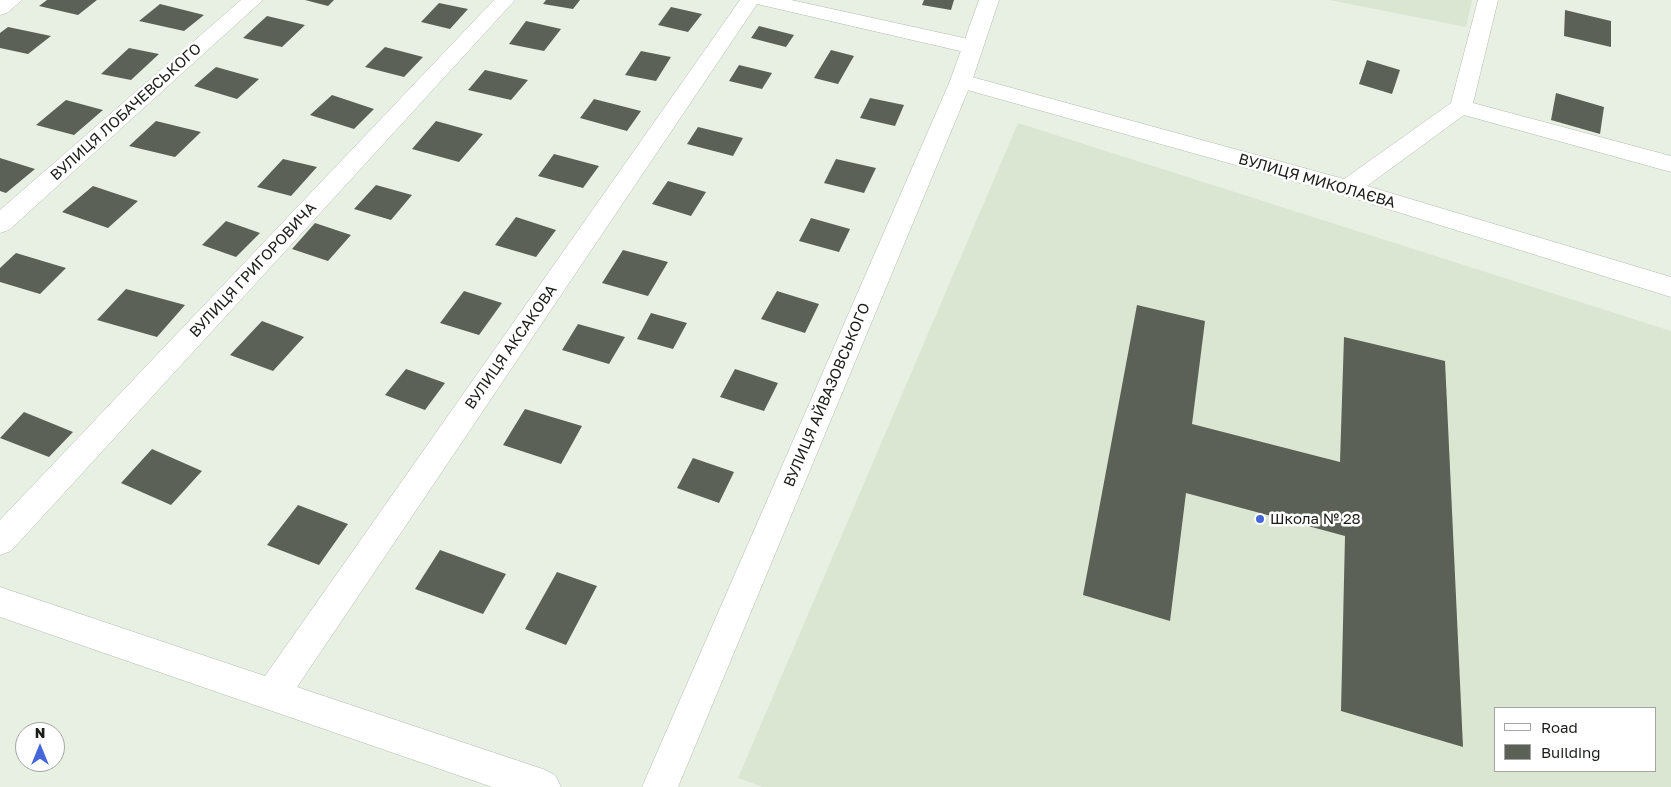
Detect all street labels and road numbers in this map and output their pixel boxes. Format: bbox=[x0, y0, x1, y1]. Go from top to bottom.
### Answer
street label: ВУЛИЦЯ ЛОБАЧЕВСЬКОГО bbox=[47, 40, 205, 184]
street label: ВУЛИЦЯ МИКОЛАЄВА bbox=[1236, 150, 1398, 212]
street label: ВУЛИЦЯ ГРИГОРОВИЧА bbox=[186, 199, 320, 341]
street label: ВУЛИЦЯ АКСАКОВА bbox=[461, 281, 561, 413]
street label: ВУЛИЦЯ АЙВАЗОВСЬКОГО bbox=[780, 300, 874, 490]

